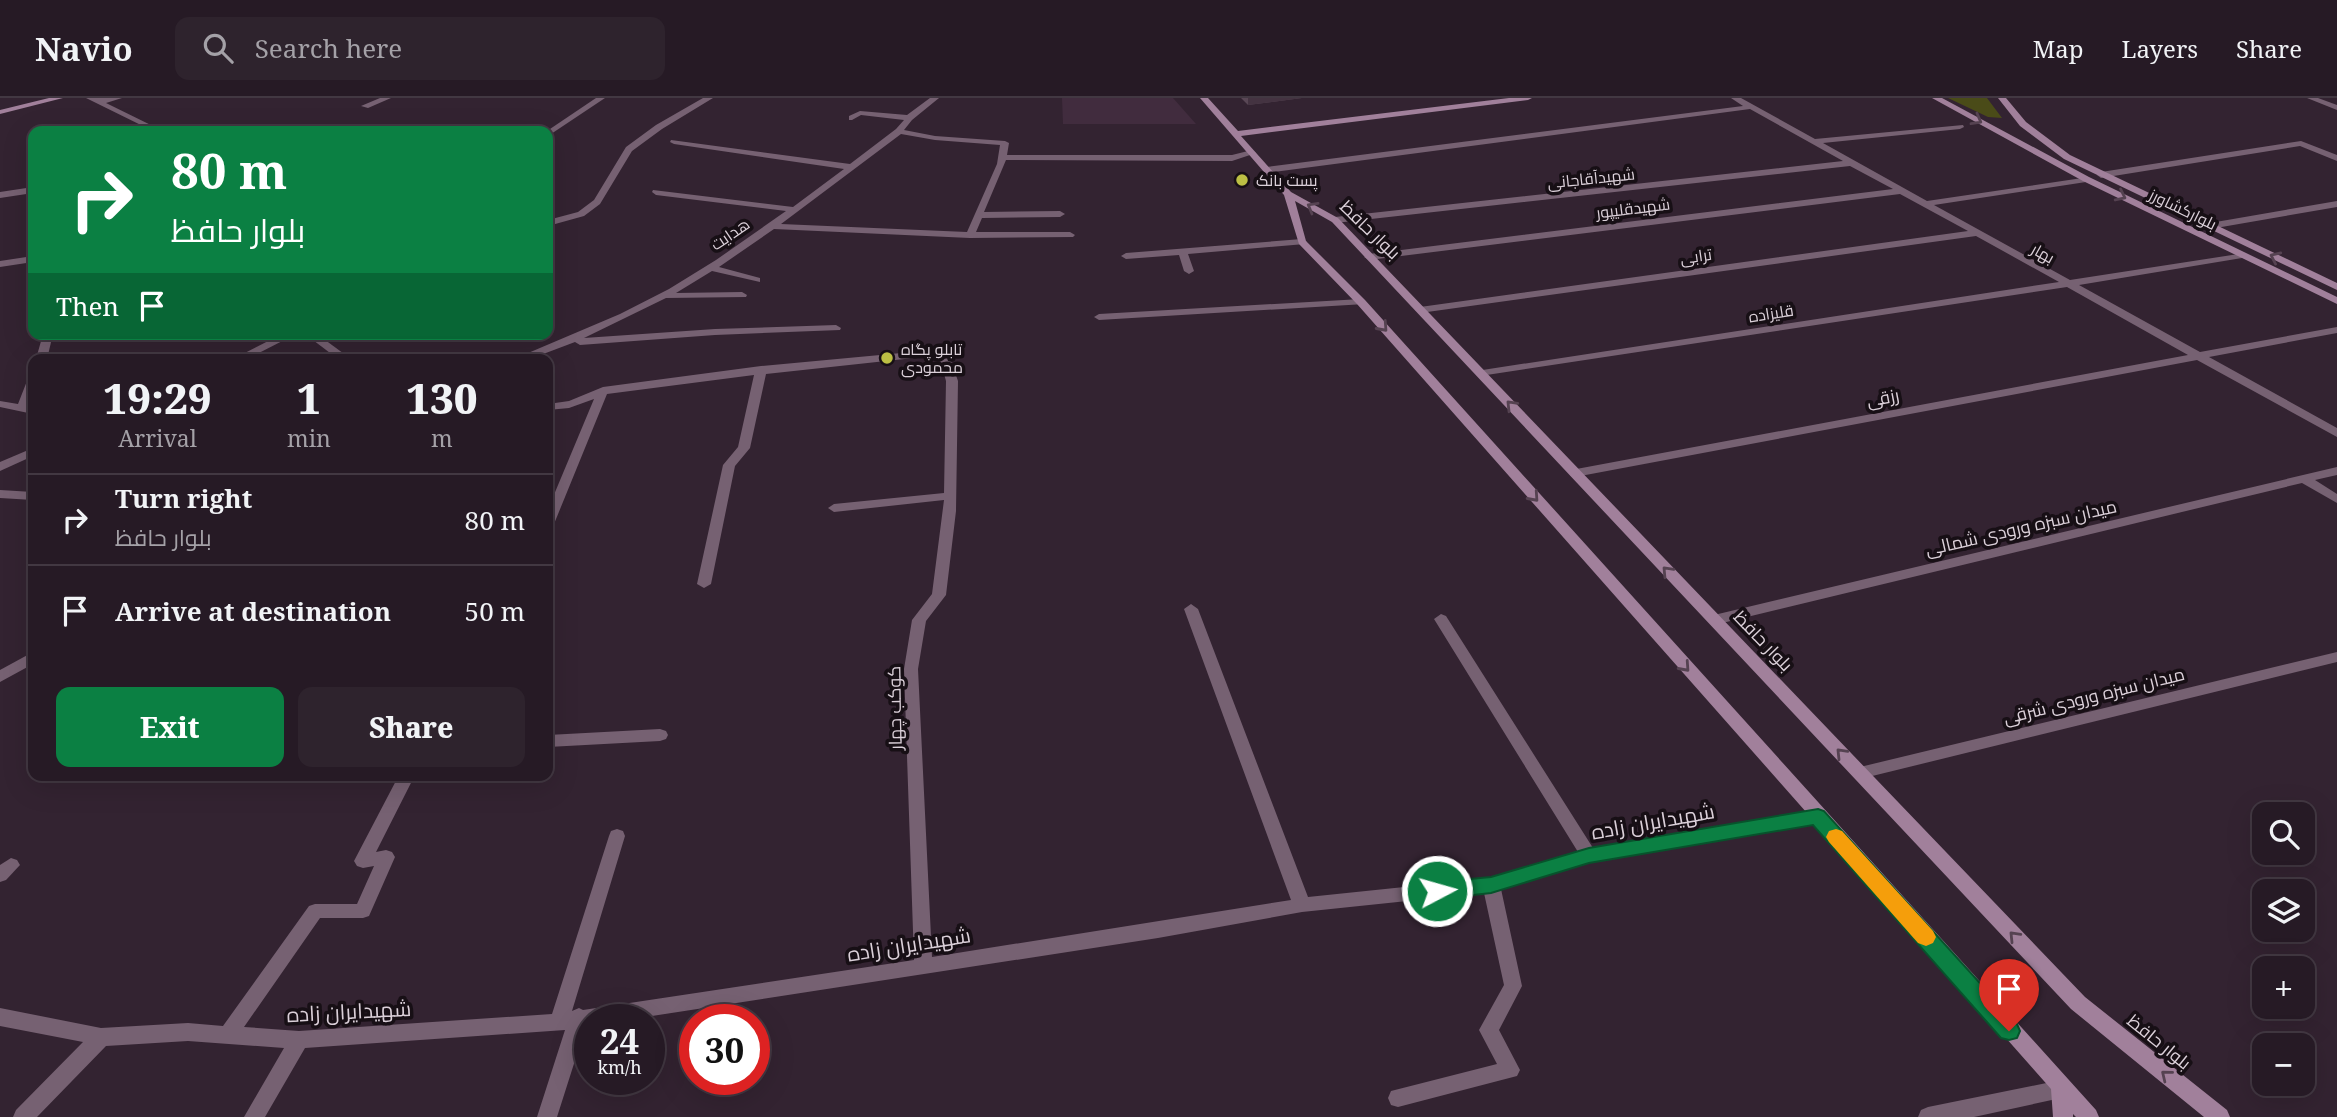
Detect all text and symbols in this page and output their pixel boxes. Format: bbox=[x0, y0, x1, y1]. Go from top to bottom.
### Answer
search box bbox=[175, 17, 665, 80]
text: Navio bbox=[35, 26, 133, 71]
icon: search bbox=[199, 29, 237, 67]
text: Search here bbox=[255, 30, 402, 66]
text: Map bbox=[2033, 32, 2084, 65]
text: Layers bbox=[2122, 32, 2198, 65]
text: Share bbox=[2236, 32, 2302, 65]
one-way arrow bbox=[1969, 112, 1982, 125]
text: 80 m bbox=[171, 137, 287, 203]
icon: right bbox=[56, 154, 147, 245]
street label: شهیدآقاجانی bbox=[1546, 162, 1636, 194]
place label: پست بانک bbox=[1256, 169, 1318, 192]
marker: پست بانک bbox=[1234, 172, 1250, 188]
street label: بلوارکشاورز bbox=[2145, 183, 2220, 235]
one-way arrow bbox=[2114, 187, 2126, 201]
street label: شهیدقلیپور bbox=[1594, 193, 1671, 224]
street label: بلوار حافظ bbox=[1335, 194, 1406, 264]
one-way arrow bbox=[1306, 202, 1319, 215]
text: بلوار حافظ bbox=[171, 208, 305, 251]
street label: هدایت bbox=[706, 213, 754, 255]
street label: بهار bbox=[2026, 237, 2059, 268]
street label: ترابی bbox=[1679, 243, 1714, 269]
one-way arrow bbox=[2270, 252, 2282, 266]
icon: arrive bbox=[133, 287, 171, 325]
text: Then bbox=[56, 288, 119, 324]
street label: قلیزاده bbox=[1747, 299, 1795, 327]
one-way arrow bbox=[1374, 319, 1387, 332]
place label: تابلو پگاه محمودی bbox=[901, 338, 963, 378]
marker: تابلو پگاه محمودی bbox=[879, 350, 895, 366]
text: 19:29 bbox=[103, 369, 212, 426]
text: 1 bbox=[297, 369, 321, 426]
text: 130 bbox=[406, 369, 478, 426]
street label: رزقی bbox=[1864, 382, 1901, 412]
one-way arrow bbox=[1506, 401, 1519, 414]
text: Arrival bbox=[118, 422, 197, 454]
text: min bbox=[287, 422, 331, 454]
text: m bbox=[431, 422, 453, 454]
text: Turn right bbox=[115, 480, 252, 516]
one-way arrow bbox=[1526, 489, 1538, 502]
street label: میدان سبزه ورودی شمالی bbox=[1923, 493, 2119, 561]
icon: right bbox=[56, 501, 94, 539]
text: 80 m bbox=[465, 502, 525, 538]
text: بلوار حافظ bbox=[115, 521, 212, 553]
one-way arrow bbox=[1663, 566, 1676, 579]
icon: arrive bbox=[56, 592, 94, 630]
text: Arrive at destination bbox=[115, 593, 391, 629]
text: 50 m bbox=[465, 593, 525, 629]
street label: بلوار حافظ bbox=[1729, 605, 1799, 676]
one-way arrow bbox=[1677, 659, 1689, 672]
street label: میدان سبزه ورودی شرقی bbox=[2001, 661, 2187, 729]
street label: کوکب چهار bbox=[881, 666, 908, 751]
button: Exit bbox=[56, 687, 284, 767]
button: Share bbox=[298, 687, 525, 767]
one-way arrow bbox=[1836, 748, 1849, 761]
street label: شهیدایران زاده bbox=[1589, 796, 1717, 846]
map controls bbox=[2252, 802, 2315, 1096]
button: search bbox=[2252, 802, 2315, 865]
position arrow bbox=[1400, 854, 1474, 928]
button: layers bbox=[2252, 879, 2315, 942]
street label: شهیدایران زاده bbox=[845, 920, 973, 968]
one-way arrow bbox=[2010, 931, 2023, 944]
button: + bbox=[2252, 956, 2315, 1019]
pin bbox=[1979, 959, 2039, 1031]
icon: arrive bbox=[1990, 970, 2028, 1008]
street label: شهیدایران زاده bbox=[286, 994, 412, 1028]
speed limit sign: 30 bbox=[679, 1004, 770, 1095]
street label: بلوار حافظ bbox=[2123, 1008, 2197, 1074]
text: 24 bbox=[600, 1017, 639, 1064]
button: − bbox=[2252, 1033, 2315, 1096]
text: km/h bbox=[597, 1055, 642, 1079]
one-way arrow bbox=[2162, 1071, 2175, 1083]

